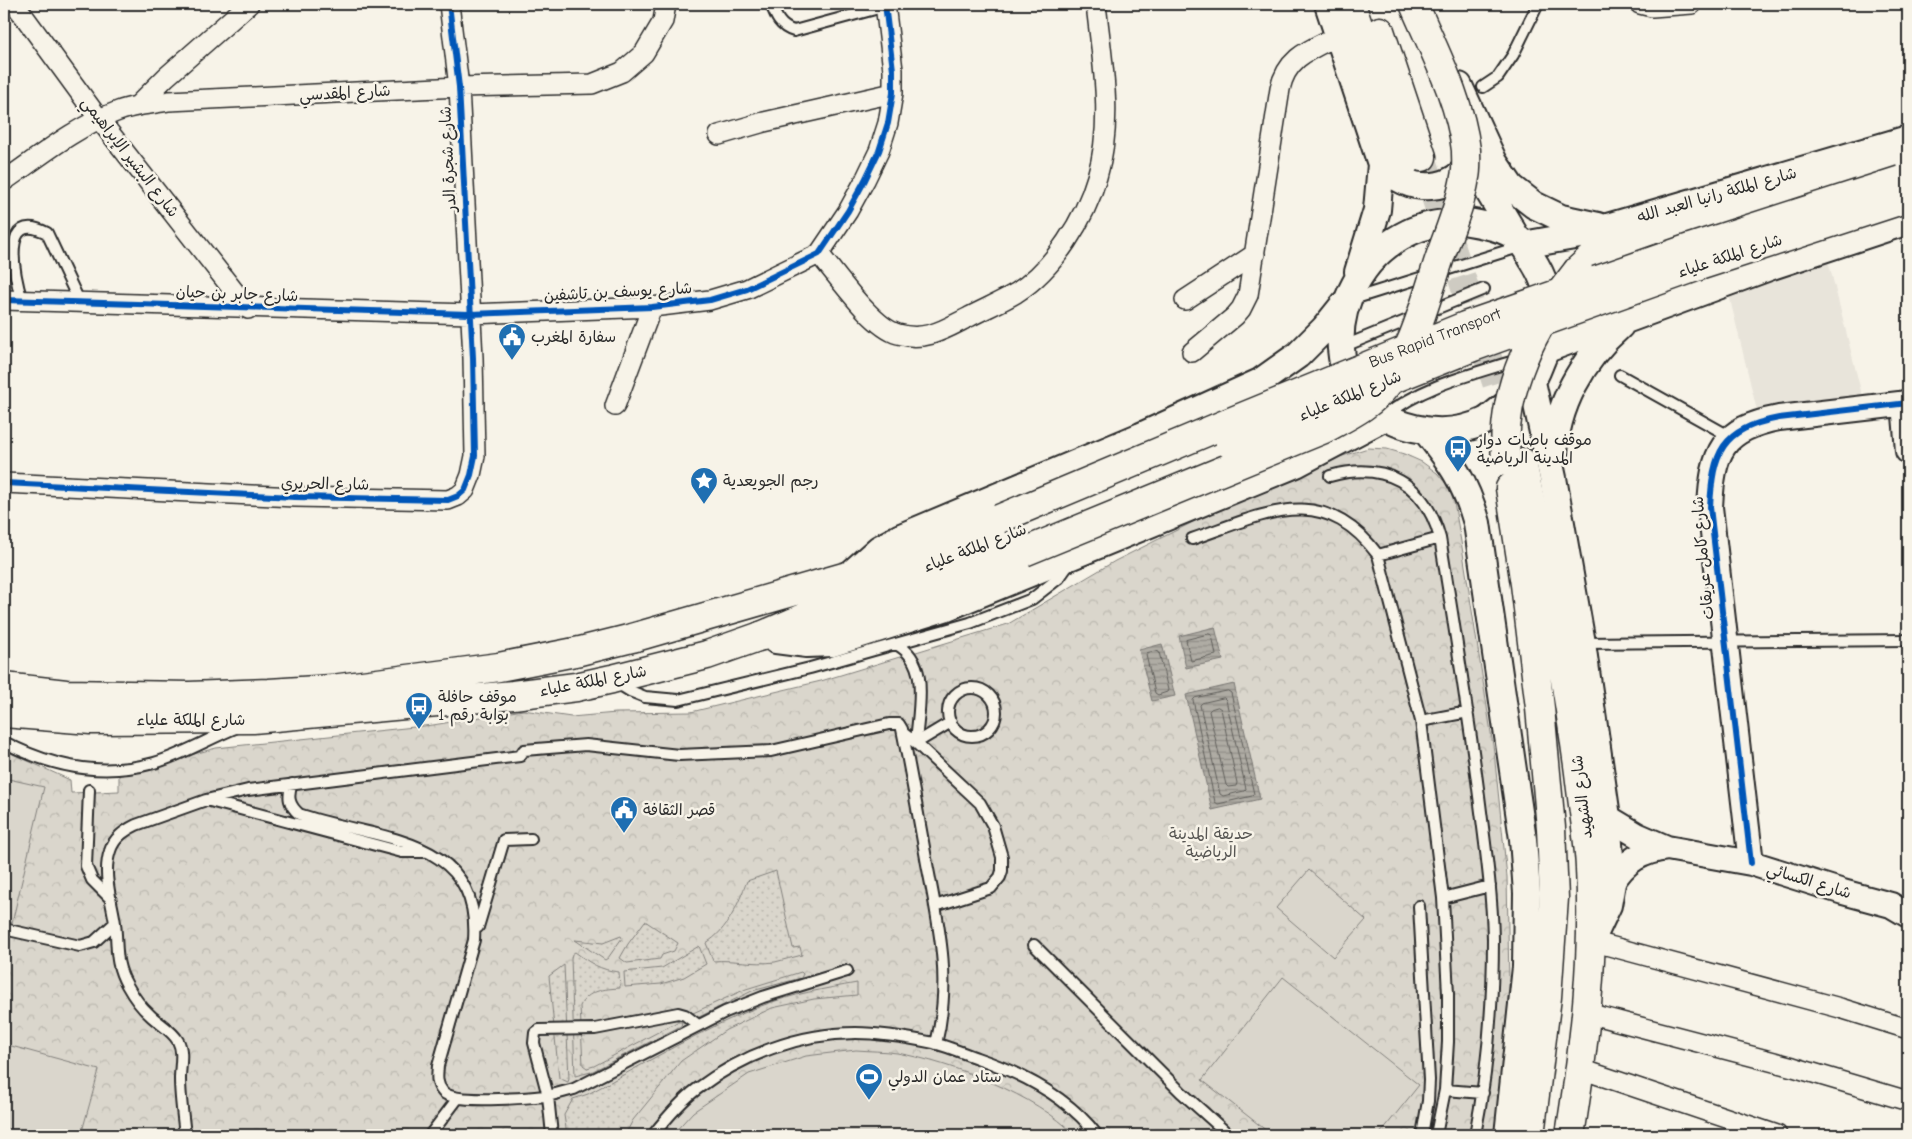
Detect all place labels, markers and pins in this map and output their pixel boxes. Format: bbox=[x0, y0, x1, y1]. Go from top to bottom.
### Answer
public building icon: سفارة المغرب bbox=[497, 322, 527, 361]
place label: سفارة المغرب bbox=[531, 328, 616, 346]
place label: موقف باصات دوار المدينة الرياضية bbox=[1475, 431, 1592, 467]
bus stop icon: موقف باصات دوار المدينة الرياضية bbox=[1443, 434, 1473, 473]
place icon: رجم الجويعدية bbox=[689, 466, 719, 505]
place label: رجم الجويعدية bbox=[723, 472, 819, 493]
place label: موقف حافلة بوابة رقم 1 bbox=[438, 688, 517, 727]
bus stop icon: موقف حافلة بوابة رقم 1 bbox=[404, 691, 434, 730]
public building icon: قصر الثقافة bbox=[609, 795, 639, 834]
place label: قصر الثقافة bbox=[643, 801, 715, 819]
sports icon: ستاد عمان الدولي bbox=[854, 1062, 884, 1101]
place label: ستاد عمان الدولي bbox=[888, 1068, 1002, 1091]

